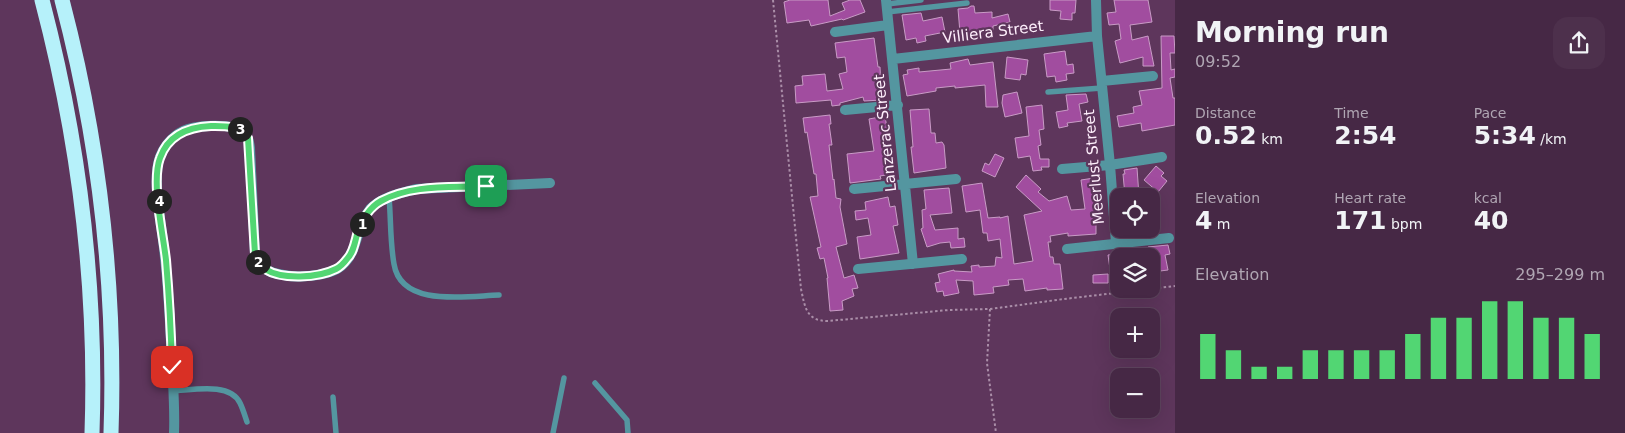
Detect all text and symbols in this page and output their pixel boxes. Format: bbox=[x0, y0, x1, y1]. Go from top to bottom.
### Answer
text: Morning run bbox=[1195, 16, 1389, 49]
street label: Villiera Street bbox=[942, 17, 1045, 47]
button: share bbox=[1553, 17, 1605, 69]
text: 09:52 bbox=[1195, 52, 1241, 71]
street label: Lanzerac Street bbox=[870, 73, 900, 193]
text: Distance bbox=[1195, 105, 1256, 121]
text: Time bbox=[1334, 105, 1369, 121]
text: Pace bbox=[1474, 105, 1506, 121]
street label: Meerlust Street bbox=[1080, 109, 1108, 225]
pin: 3 bbox=[228, 116, 252, 142]
text: 3 bbox=[236, 121, 245, 137]
text: 0.52 bbox=[1195, 121, 1257, 150]
text: 2:54 bbox=[1334, 121, 1397, 150]
text: 5:34 bbox=[1474, 121, 1536, 150]
text: km bbox=[1257, 131, 1283, 147]
text: /km bbox=[1536, 131, 1567, 147]
pin bbox=[465, 165, 507, 207]
icon: arrive bbox=[472, 172, 500, 200]
pin: 4 bbox=[146, 188, 172, 214]
map controls bbox=[1110, 188, 1160, 418]
button: locate bbox=[1110, 188, 1160, 238]
text: Elevation bbox=[1195, 190, 1260, 206]
text: Heart rate bbox=[1334, 190, 1406, 206]
text: kcal bbox=[1474, 190, 1502, 206]
text: 4 bbox=[155, 193, 164, 209]
text: 4 bbox=[1195, 206, 1212, 235]
text: 171 bbox=[1334, 206, 1387, 235]
text: 40 bbox=[1474, 206, 1508, 235]
pin: 1 bbox=[350, 212, 374, 236]
text: 1 bbox=[358, 216, 367, 232]
text: m bbox=[1212, 216, 1231, 232]
text: bpm bbox=[1387, 216, 1422, 232]
button: layers bbox=[1110, 248, 1160, 298]
pin: 2 bbox=[246, 250, 270, 274]
text: 2 bbox=[254, 254, 263, 270]
text: Elevation bbox=[1195, 265, 1269, 284]
text: 295–299 m bbox=[1515, 265, 1605, 284]
button: + bbox=[1110, 308, 1160, 358]
pin bbox=[151, 346, 193, 388]
icon: check bbox=[158, 353, 186, 381]
button: − bbox=[1110, 368, 1160, 418]

